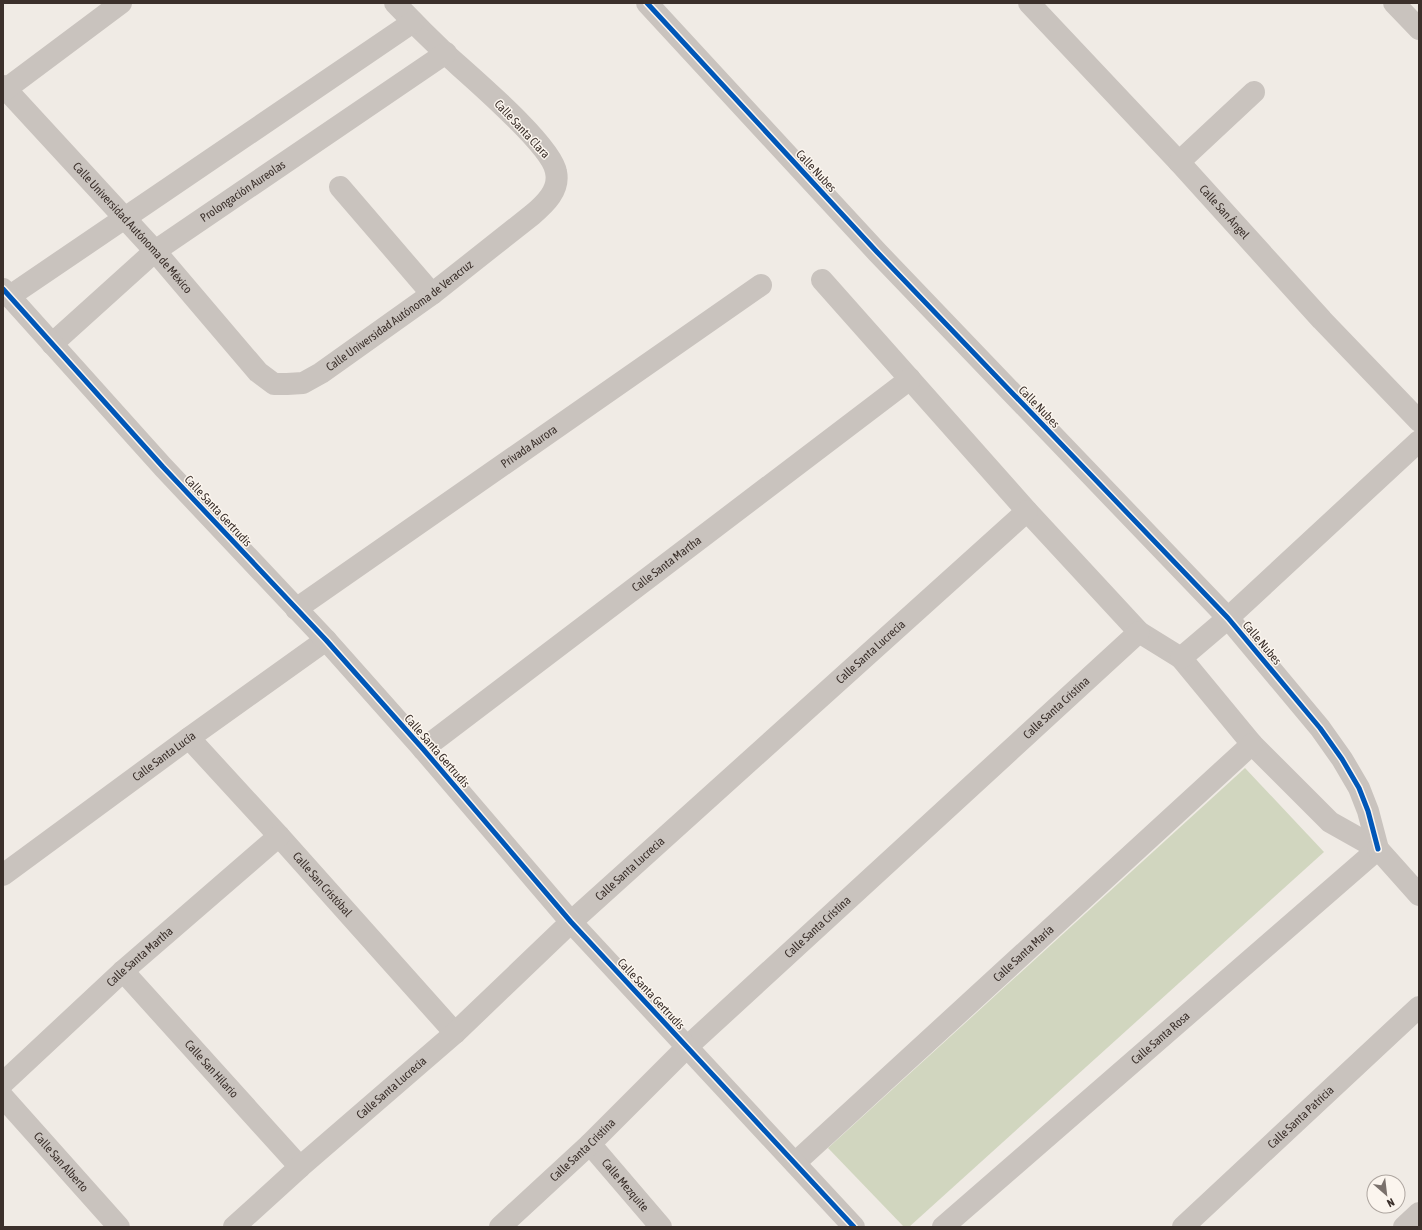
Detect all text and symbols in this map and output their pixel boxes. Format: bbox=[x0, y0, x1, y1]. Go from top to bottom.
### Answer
street label: Calle Santa Clara bbox=[491, 97, 553, 161]
street label: Calle Nubes bbox=[793, 147, 839, 195]
street label: Prolongación Aureolas bbox=[198, 157, 288, 225]
street label: Calle Universidad Autónoma de México bbox=[70, 159, 195, 296]
street label: Calle San Ángel bbox=[1196, 182, 1253, 242]
street label: Calle Universidad Autónoma de Veracruz bbox=[323, 257, 476, 374]
street label: Calle Nubes bbox=[1016, 383, 1062, 431]
street label: Privada Aurora bbox=[498, 422, 560, 471]
street label: Calle Santa Gertrudis bbox=[181, 473, 255, 549]
street label: Calle Santa Martha bbox=[629, 533, 704, 595]
street label: Calle Santa Lucrecia bbox=[833, 617, 908, 687]
street label: Calle Nubes bbox=[1240, 618, 1284, 668]
street label: Calle Santa Cristina bbox=[1020, 674, 1092, 742]
street label: Calle Santa Gertrudis bbox=[401, 712, 473, 790]
street label: Calle Santa Lucía bbox=[130, 729, 198, 784]
street label: Calle Santa Lucrecia bbox=[593, 834, 667, 904]
street label: Calle San Cristóbal bbox=[290, 849, 355, 920]
street label: Calle Santa Cristina bbox=[782, 893, 854, 961]
street label: Calle Santa María bbox=[990, 922, 1057, 985]
street label: Calle Santa Martha bbox=[104, 924, 176, 990]
street label: Calle Santa Gertrudis bbox=[614, 956, 688, 1032]
street label: Calle Santa Rosa bbox=[1128, 1009, 1193, 1067]
street label: Calle San Hilario bbox=[182, 1037, 241, 1101]
street label: Calle Santa Lucrecia bbox=[353, 1054, 429, 1122]
street label: Calle Santa Patricia bbox=[1265, 1083, 1337, 1151]
street label: Calle Santa Cristina bbox=[547, 1116, 618, 1184]
street label: Calle San Alberto bbox=[31, 1129, 91, 1195]
street label: Calle Mezquite bbox=[599, 1156, 652, 1214]
north arrow bbox=[1366, 1174, 1406, 1214]
text: N bbox=[1385, 1196, 1396, 1210]

